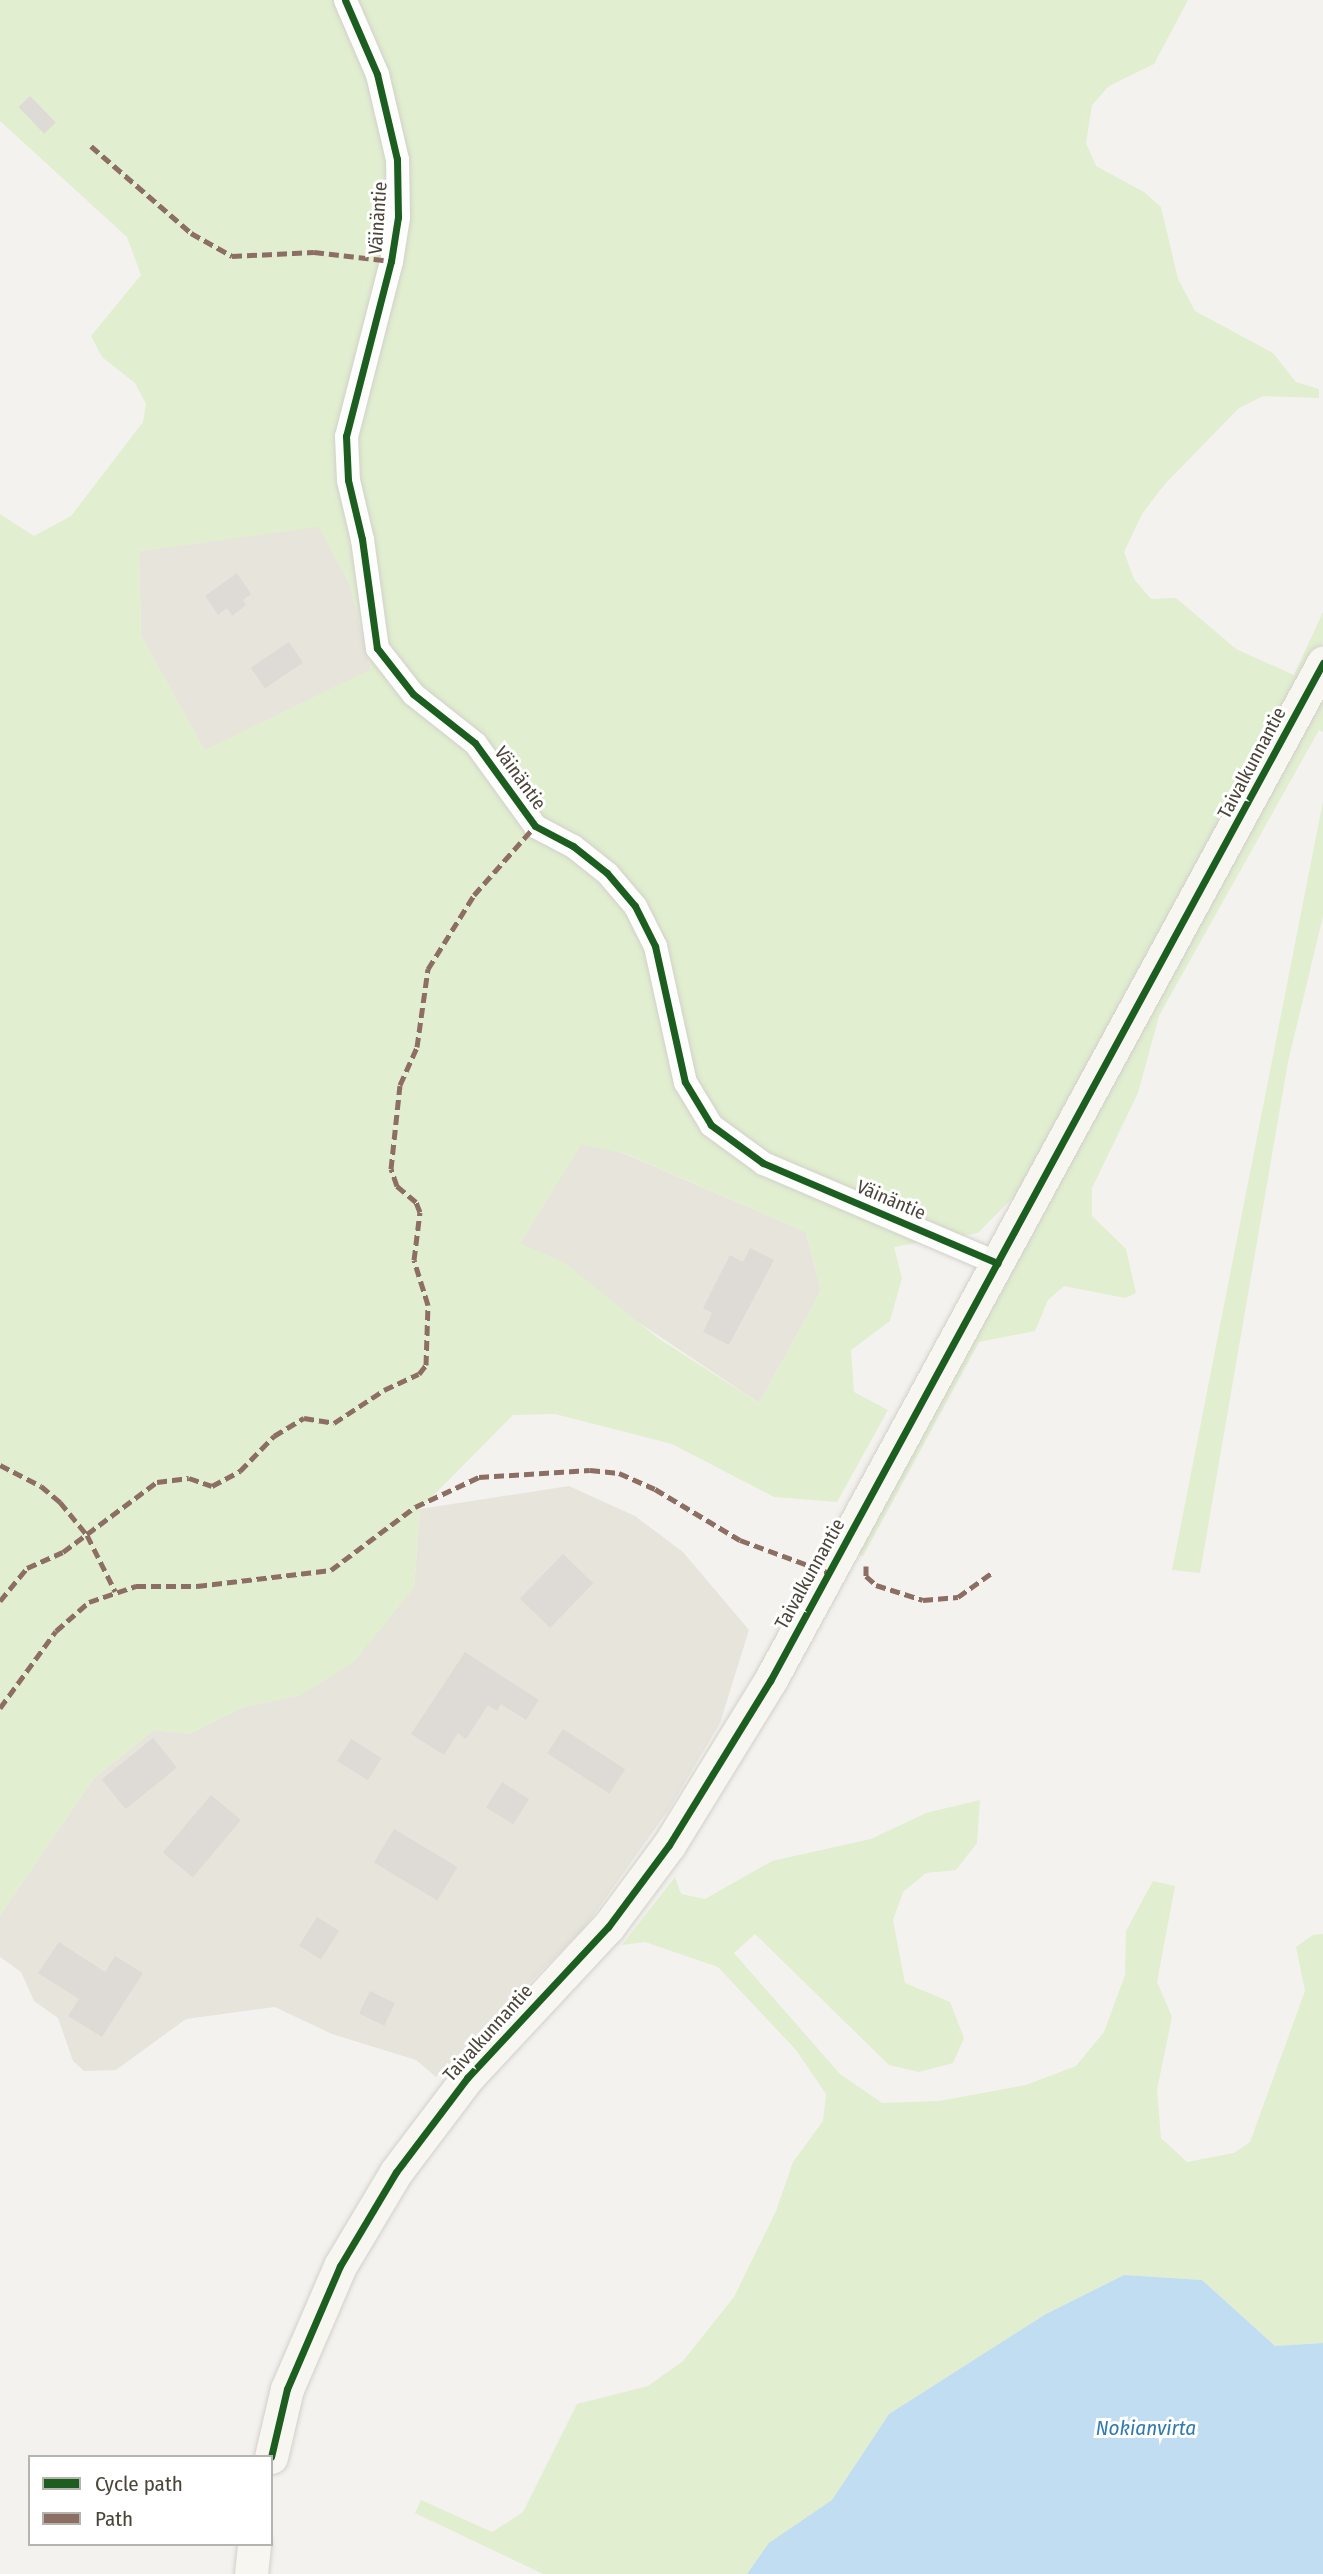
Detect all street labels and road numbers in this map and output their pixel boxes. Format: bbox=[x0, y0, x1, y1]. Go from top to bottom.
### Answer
street label: Väinäntie bbox=[364, 181, 392, 255]
street label: Taivalkunnantie bbox=[1213, 703, 1291, 823]
street label: Väinäntie bbox=[489, 742, 551, 814]
street label: Väinäntie bbox=[853, 1175, 929, 1225]
street label: Taivalkunnantie bbox=[770, 1515, 850, 1633]
street label: Taivalkunnantie bbox=[438, 1980, 538, 2086]

